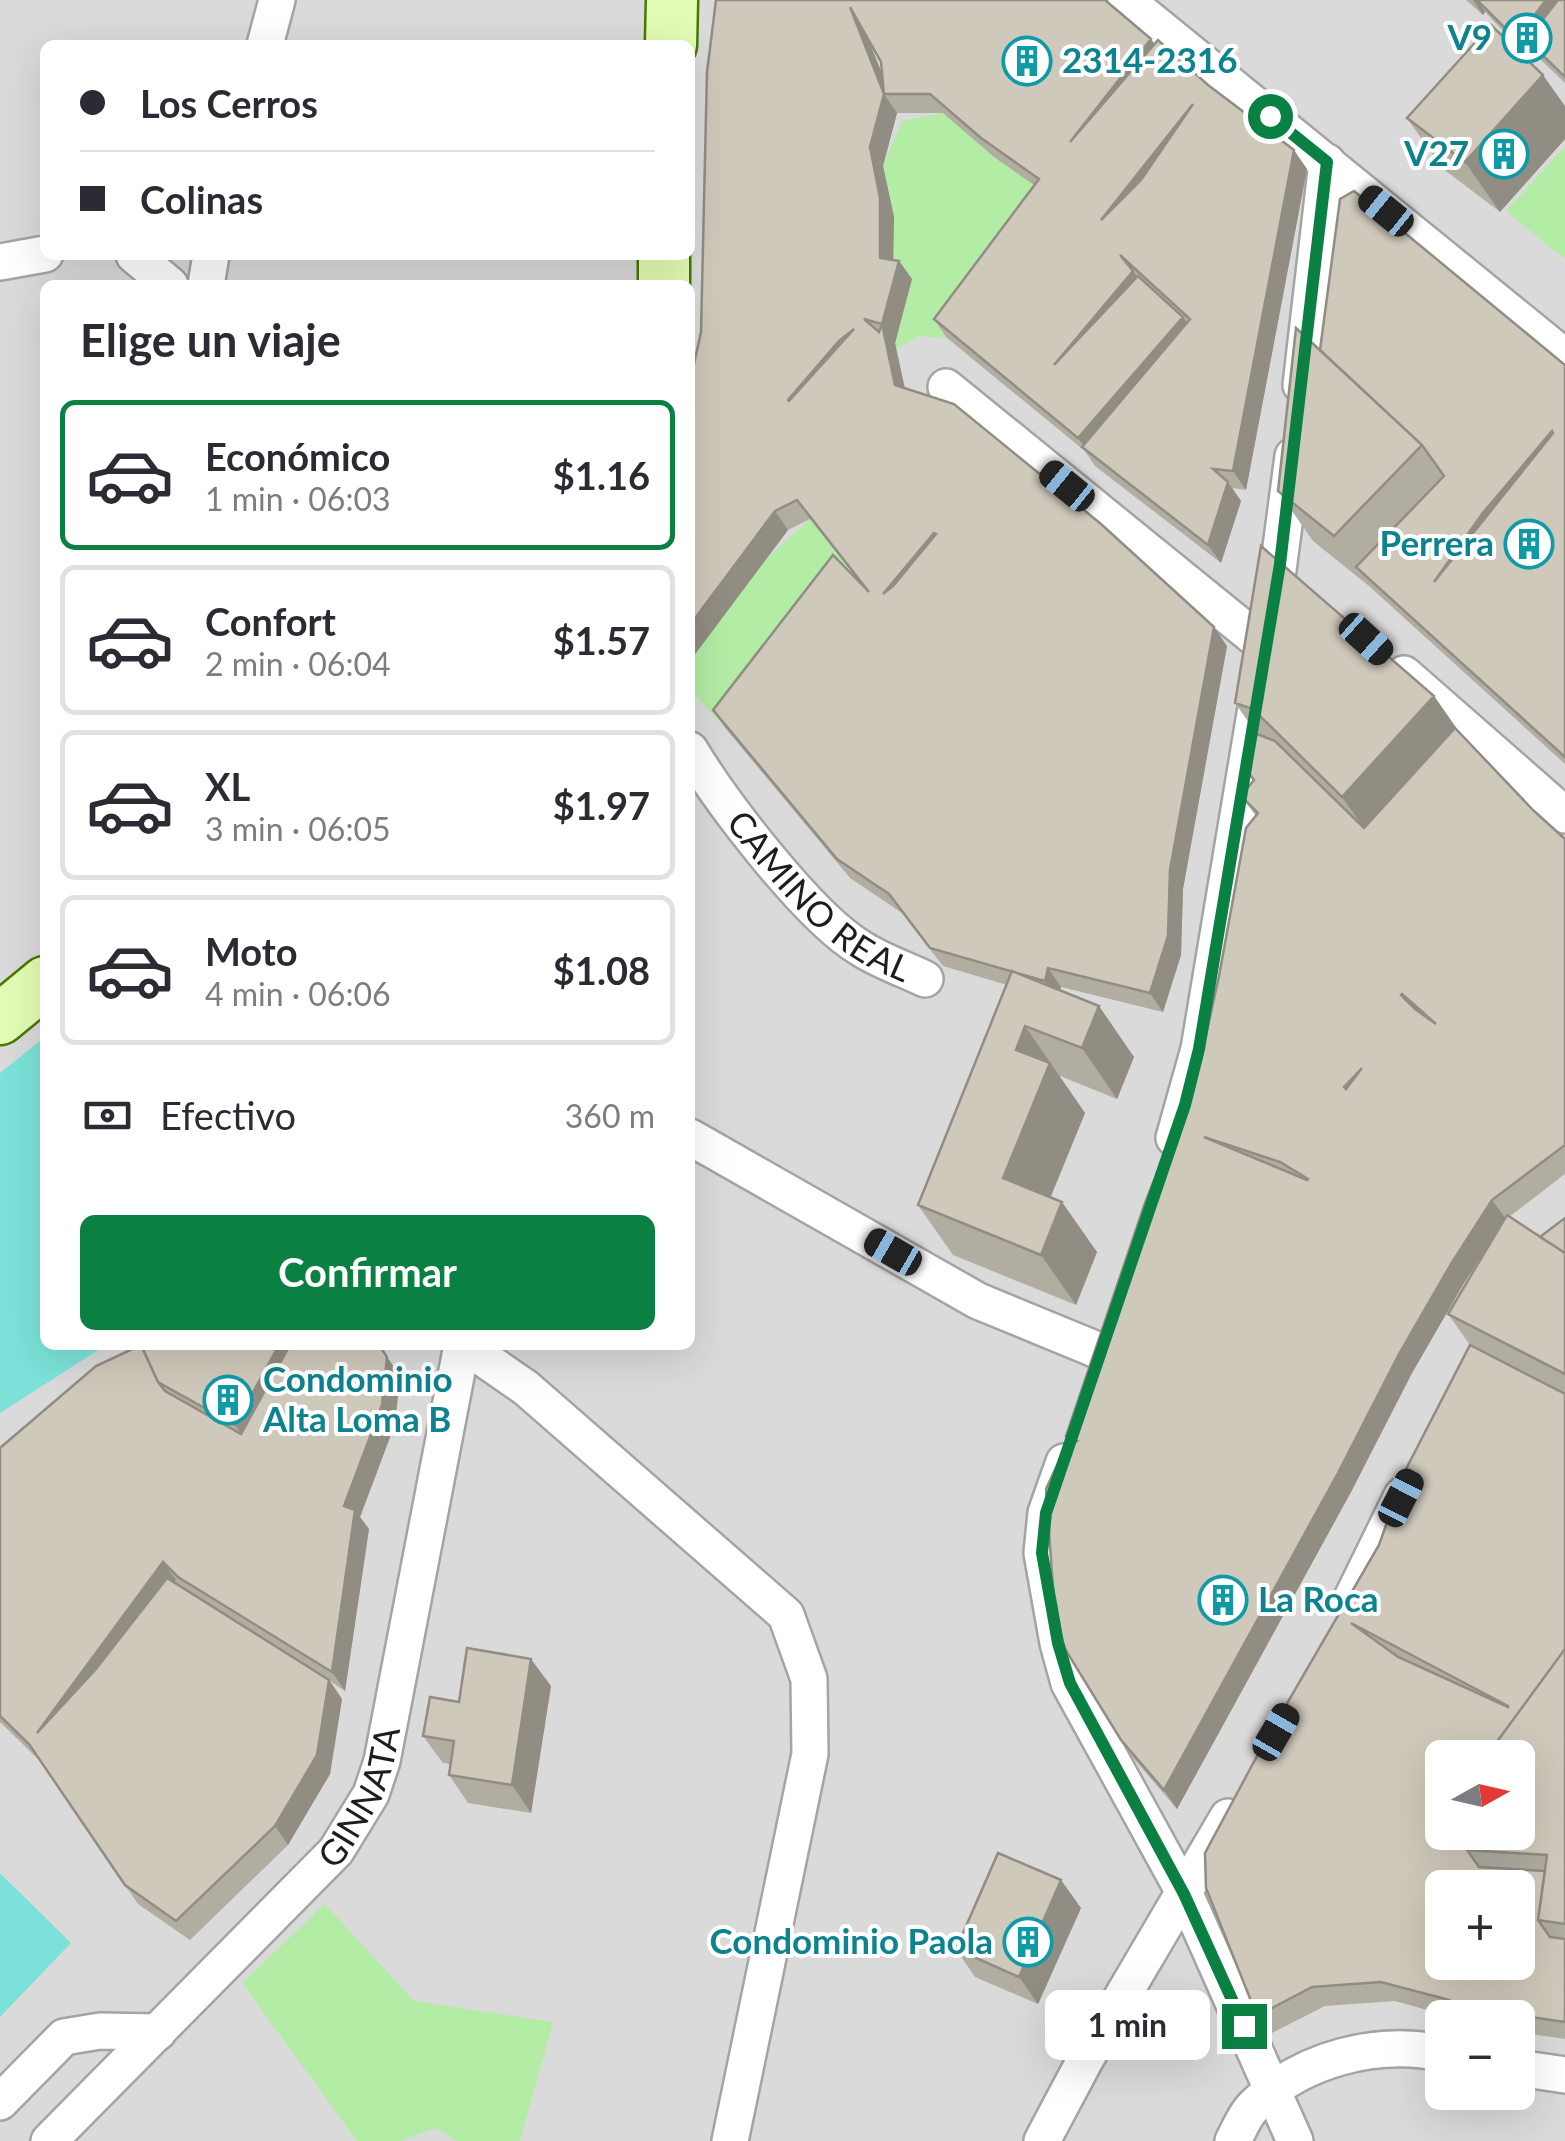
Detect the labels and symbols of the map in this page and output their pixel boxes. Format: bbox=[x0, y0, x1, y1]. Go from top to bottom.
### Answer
building icon: V9 bbox=[1501, 12, 1553, 64]
place label: V9 bbox=[1446, 15, 1492, 57]
building icon: 2314-2316 bbox=[1001, 35, 1053, 87]
place label: 2314-2316 bbox=[1062, 38, 1237, 80]
route start bbox=[1248, 94, 1293, 139]
building icon: V27 bbox=[1478, 128, 1530, 180]
place label: V27 bbox=[1403, 131, 1469, 173]
car bbox=[1353, 180, 1419, 242]
car bbox=[1034, 455, 1100, 517]
building icon: Perrera bbox=[1503, 518, 1555, 570]
place label: Perrera bbox=[1380, 521, 1494, 563]
car bbox=[1334, 608, 1398, 670]
street label: CAMINO REAL bbox=[720, 802, 918, 989]
car bbox=[860, 1224, 926, 1280]
place label: Condominio Alta Loma B bbox=[262, 1357, 453, 1439]
building icon: Condominio Alta Loma B bbox=[202, 1374, 254, 1426]
car bbox=[1374, 1464, 1428, 1532]
building icon: La Roca bbox=[1197, 1574, 1249, 1626]
place label: La Roca bbox=[1258, 1577, 1379, 1619]
car bbox=[1248, 1699, 1304, 1765]
street label: GINNATA bbox=[308, 1723, 407, 1876]
north arrow bbox=[1425, 1740, 1535, 1850]
building icon: Condominio Paola bbox=[1002, 1916, 1054, 1968]
place label: Condominio Paola bbox=[710, 1919, 993, 1961]
callout: 1 min bbox=[1044, 1991, 1209, 2061]
route end bbox=[1222, 2004, 1267, 2049]

